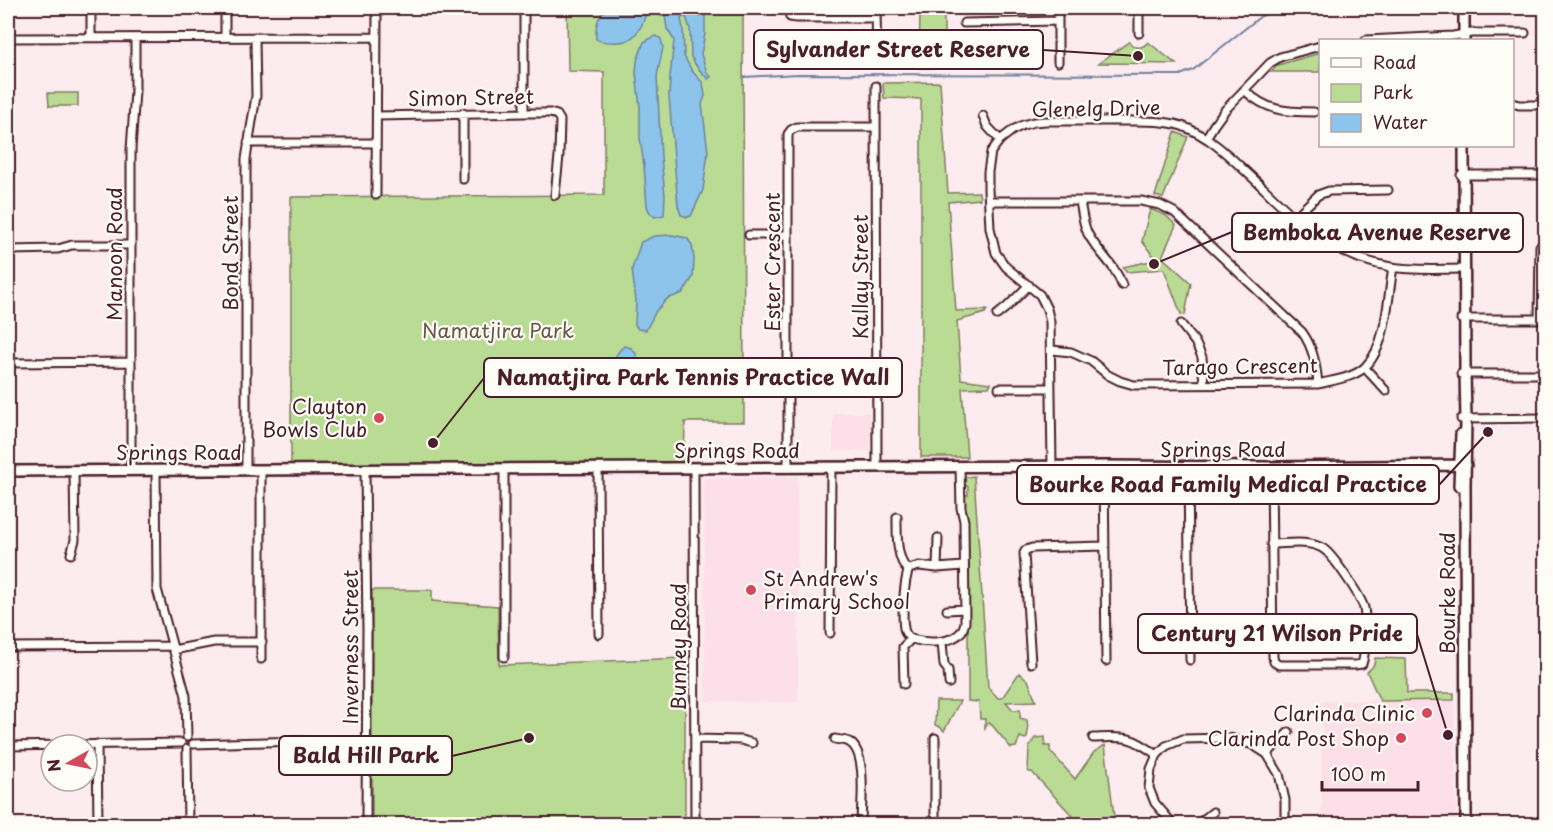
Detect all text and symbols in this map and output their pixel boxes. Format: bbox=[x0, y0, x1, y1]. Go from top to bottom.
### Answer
callout: Sylvander Street Reserve bbox=[754, 30, 1043, 69]
text: Sylvander Street Reserve bbox=[766, 32, 1030, 64]
legend bbox=[1319, 39, 1514, 147]
text: Road bbox=[1373, 48, 1417, 75]
text: Park bbox=[1373, 78, 1413, 105]
street label: Simon Street bbox=[408, 81, 534, 113]
street label: Glenelg Drive bbox=[1031, 92, 1161, 124]
text: Water bbox=[1373, 108, 1428, 135]
street label: Manoon Road bbox=[99, 187, 129, 321]
street label: Ester Crescent bbox=[757, 192, 787, 332]
street label: Bond Street bbox=[215, 195, 245, 311]
callout: Bemboka Avenue Reserve bbox=[1232, 213, 1523, 252]
street label: Kallay Street bbox=[845, 214, 875, 340]
text: Bemboka Avenue Reserve bbox=[1243, 215, 1511, 247]
park label: Namatjira Park bbox=[422, 315, 574, 345]
street label: Tarago Crescent bbox=[1162, 350, 1318, 382]
callout: Namatjira Park Tennis Practice Wall bbox=[484, 358, 902, 397]
text: Namatjira Park Tennis Practice Wall bbox=[497, 360, 889, 392]
place label: Clayton Bowls Club bbox=[262, 391, 367, 444]
marker: Clayton Bowls Club bbox=[372, 411, 386, 425]
street label: Springs Road bbox=[1160, 434, 1286, 464]
street label: Springs Road bbox=[674, 435, 800, 465]
street label: Springs Road bbox=[116, 437, 242, 467]
callout: Bourke Road Family Medical Practice bbox=[1017, 465, 1439, 504]
text: Bourke Road Family Medical Practice bbox=[1029, 467, 1427, 499]
street label: Bourke Road bbox=[1432, 532, 1462, 654]
place label: St Andrew's Primary School bbox=[763, 563, 910, 616]
street label: Inverness Street bbox=[335, 570, 365, 724]
street label: Bunney Road bbox=[663, 583, 693, 711]
marker: St Andrew's Primary School bbox=[744, 583, 758, 597]
callout: Century 21 Wilson Pride bbox=[1138, 614, 1417, 653]
text: Century 21 Wilson Pride bbox=[1151, 616, 1403, 648]
place label: Clarinda Clinic bbox=[1273, 698, 1415, 728]
marker: Clarinda Clinic bbox=[1420, 706, 1434, 720]
place label: Clarinda Post Shop bbox=[1208, 723, 1389, 753]
marker: Clarinda Post Shop bbox=[1394, 731, 1408, 745]
north arrow bbox=[39, 733, 99, 793]
callout: Bald Hill Park bbox=[279, 736, 452, 775]
text: Bald Hill Park bbox=[293, 738, 439, 770]
scale bar bbox=[1322, 754, 1418, 792]
text: N bbox=[40, 757, 66, 774]
text: 100 m bbox=[1331, 760, 1386, 787]

